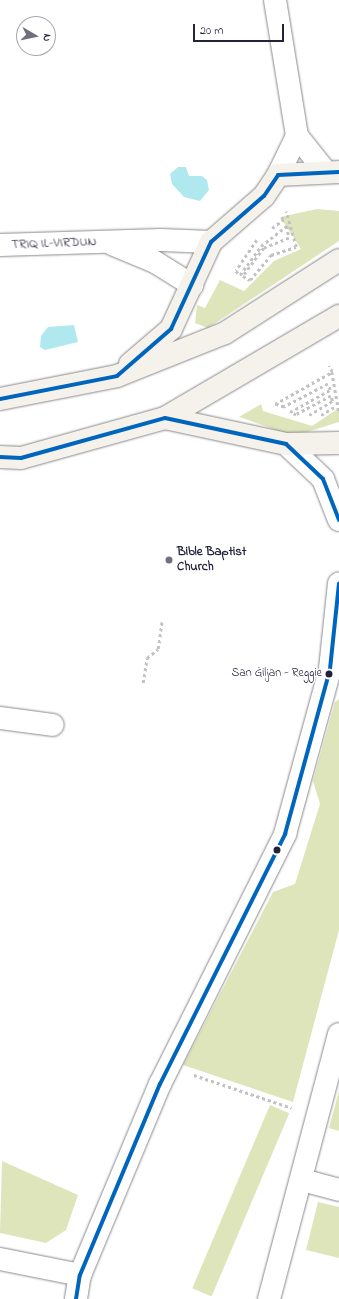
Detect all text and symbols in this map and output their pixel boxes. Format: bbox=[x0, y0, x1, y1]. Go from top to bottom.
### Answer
north arrow bbox=[16, 16, 56, 56]
scale bar bbox=[195, 16, 286, 42]
text: 20 m bbox=[200, 22, 223, 40]
text: N bbox=[38, 33, 55, 43]
street label: TRIQ IL-VIRDUN bbox=[11, 235, 97, 253]
place label: Bible Baptist Church bbox=[177, 545, 246, 576]
marker: Bible Baptist Church bbox=[164, 555, 174, 565]
place label: San Ġiljan - Reggie bbox=[232, 667, 322, 681]
marker: San Ġiljan - Reggie bbox=[324, 669, 334, 679]
unlabelled marker bbox=[272, 845, 282, 855]

